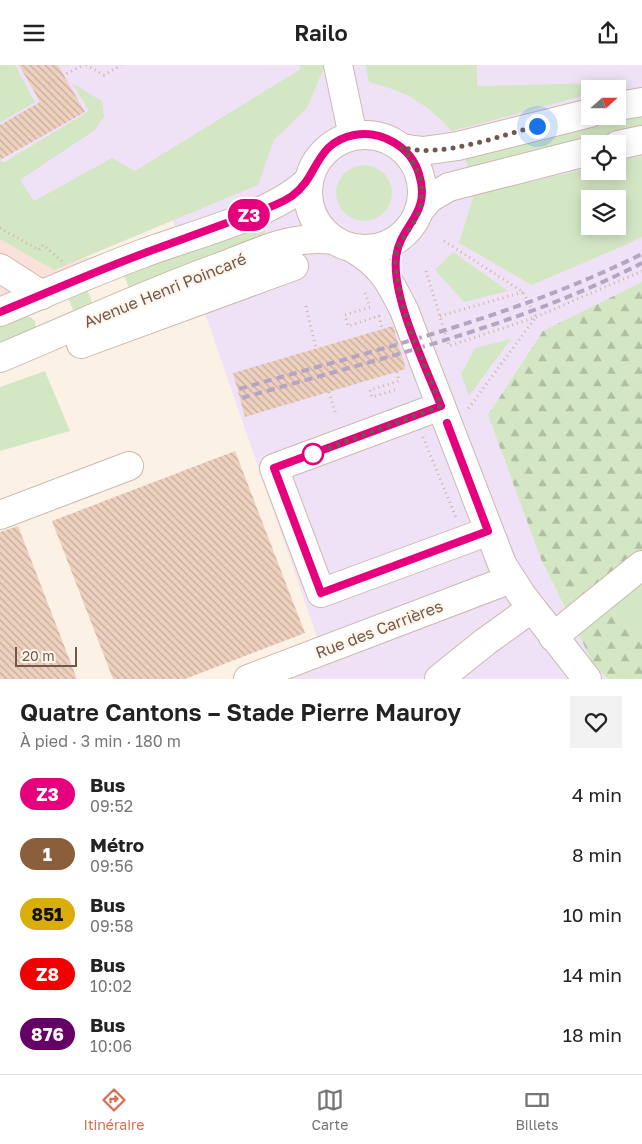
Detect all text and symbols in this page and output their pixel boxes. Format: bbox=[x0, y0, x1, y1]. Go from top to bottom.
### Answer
icon: menu bbox=[20, 19, 48, 47]
text: Railo bbox=[294, 19, 348, 46]
icon: share bbox=[594, 19, 622, 47]
north arrow bbox=[581, 80, 626, 125]
map controls bbox=[581, 80, 626, 235]
your location bbox=[525, 114, 550, 139]
button: locate bbox=[581, 135, 626, 180]
button: layers bbox=[581, 190, 626, 235]
line badge: Z3 bbox=[226, 199, 272, 231]
text: Z3 bbox=[238, 204, 260, 226]
street label: Avenue Henri Poincaré bbox=[81, 248, 249, 332]
unlabelled marker bbox=[302, 443, 324, 465]
street label: Rue des Carrières bbox=[312, 595, 446, 663]
scale bar bbox=[15, 644, 78, 667]
text: 20 m bbox=[22, 647, 55, 664]
button: heart bbox=[570, 696, 622, 748]
text: Quatre Cantons – Stade Pierre Mauroy bbox=[20, 697, 461, 726]
text: À pied · 3 min · 180 m bbox=[20, 731, 181, 751]
text: Bus bbox=[90, 773, 125, 796]
text: Z3 bbox=[36, 783, 59, 805]
text: 4 min bbox=[572, 783, 622, 806]
text: 09:52 bbox=[90, 796, 133, 816]
text: Métro bbox=[90, 833, 144, 856]
text: 1 bbox=[43, 843, 52, 865]
text: 8 min bbox=[572, 843, 622, 866]
text: 09:56 bbox=[90, 856, 133, 876]
text: Bus bbox=[90, 893, 125, 916]
text: 851 bbox=[32, 903, 63, 925]
text: 10 min bbox=[563, 903, 622, 926]
text: 09:58 bbox=[90, 916, 133, 936]
text: Bus bbox=[90, 953, 125, 976]
text: Z8 bbox=[36, 963, 59, 985]
text: 14 min bbox=[563, 963, 622, 986]
text: 10:02 bbox=[90, 976, 132, 996]
text: Bus bbox=[90, 1013, 125, 1036]
text: 876 bbox=[31, 1023, 64, 1045]
text: 18 min bbox=[563, 1023, 622, 1046]
text: 10:06 bbox=[90, 1036, 132, 1056]
tab: Itinéraire bbox=[84, 1086, 144, 1133]
tab: Carte bbox=[311, 1086, 348, 1133]
tab: Billets bbox=[515, 1086, 558, 1133]

